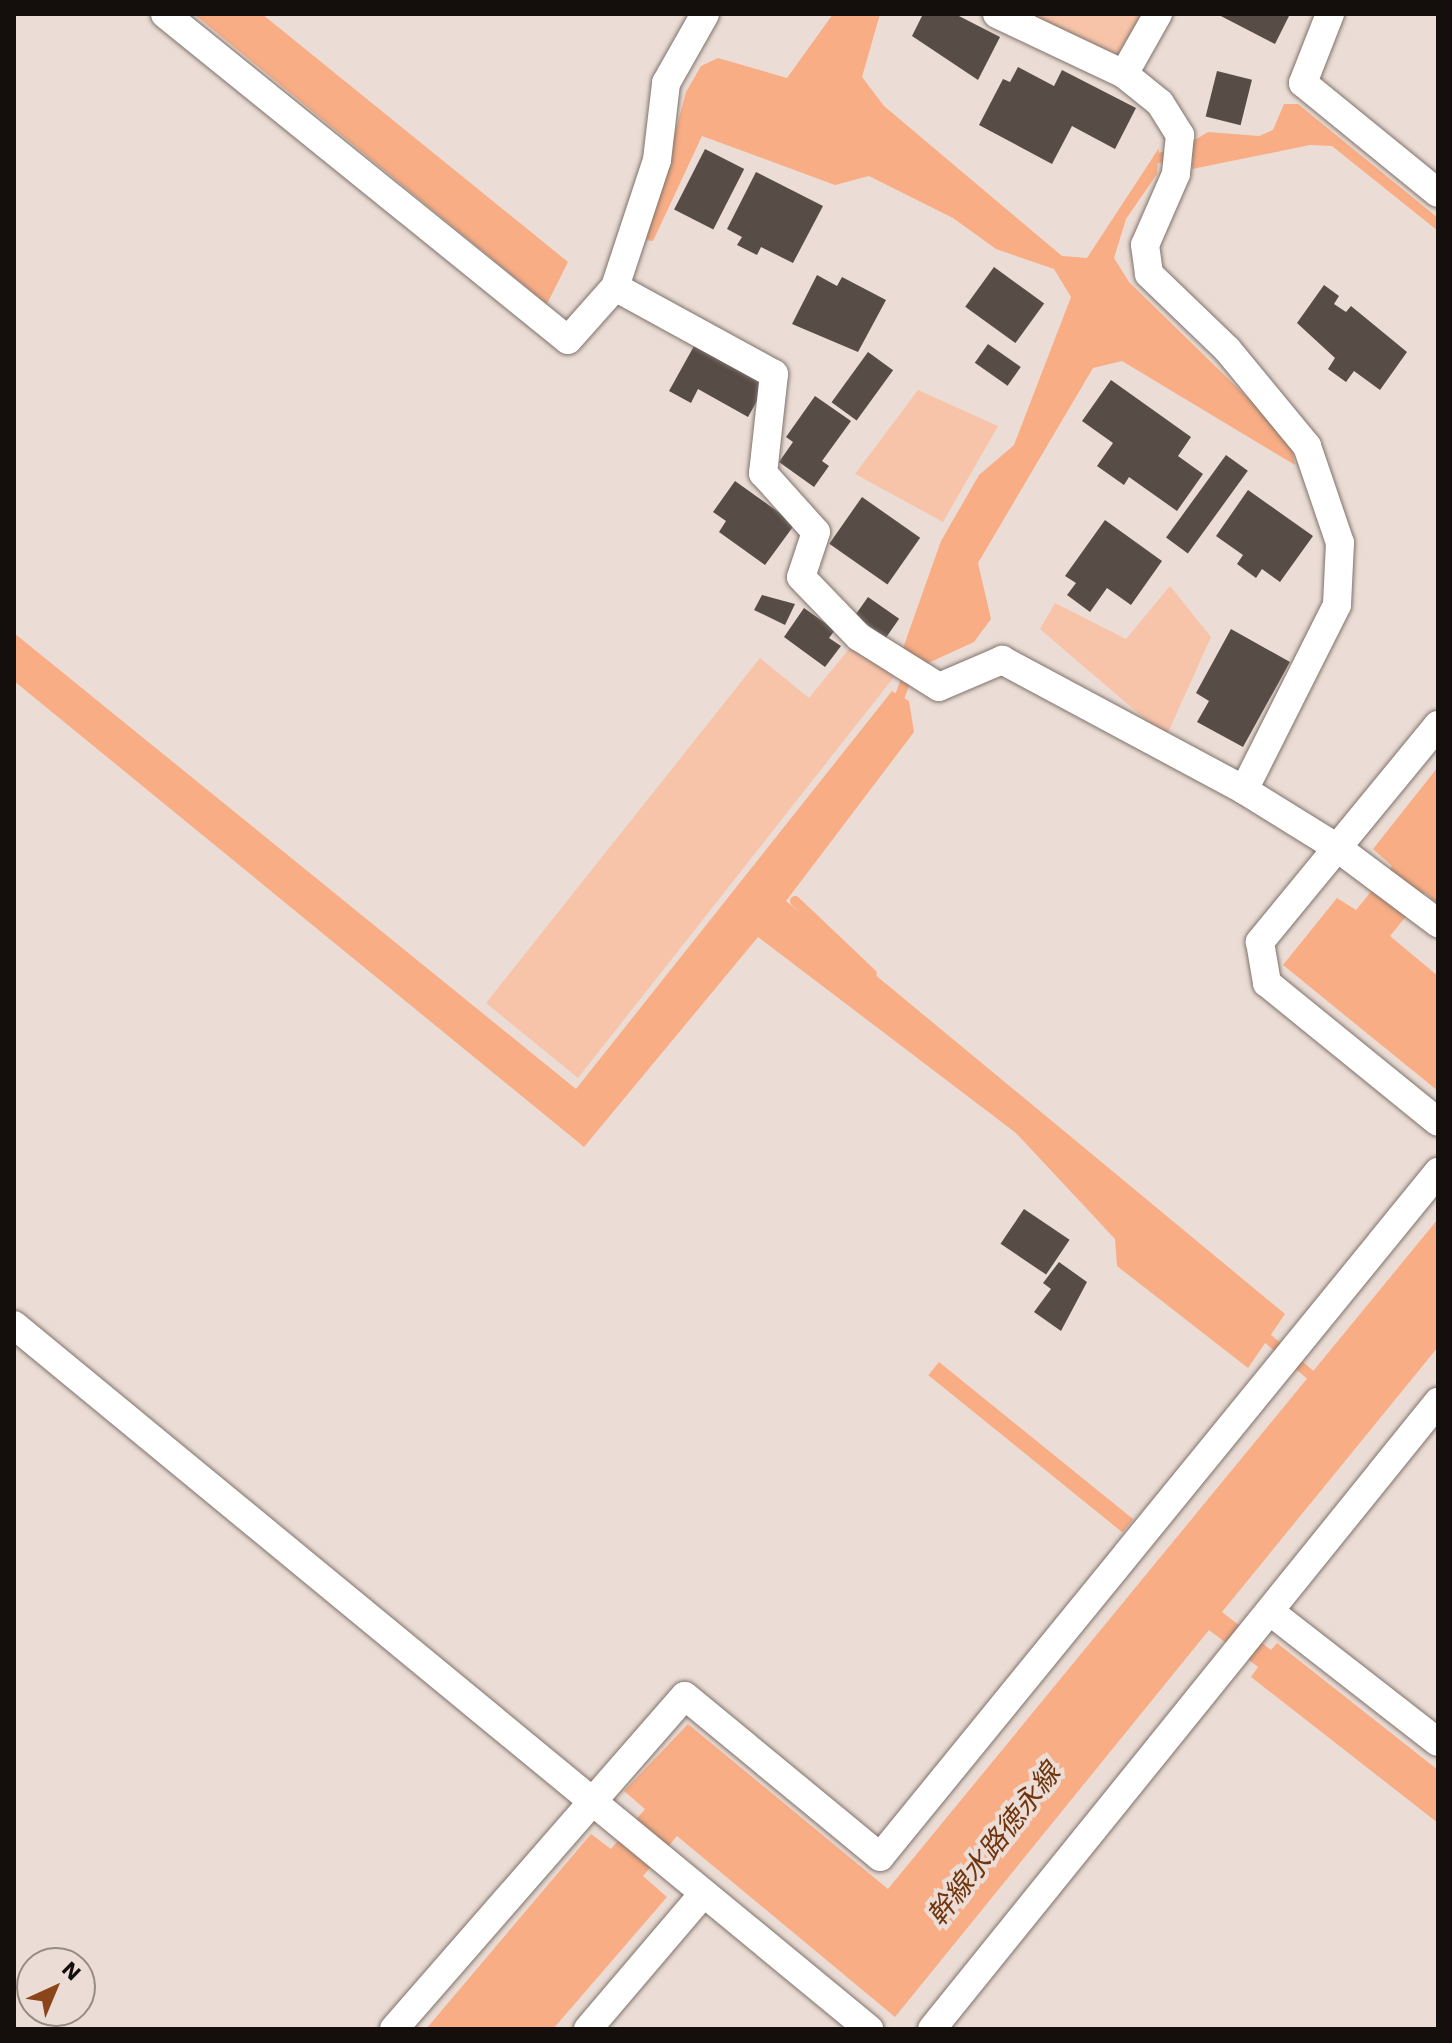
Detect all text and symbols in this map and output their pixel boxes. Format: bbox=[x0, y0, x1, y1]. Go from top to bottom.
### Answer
water label: 幹線水路徳永線 bbox=[920, 1757, 1068, 1933]
north arrow bbox=[16, 1947, 96, 2027]
text: N bbox=[57, 1956, 86, 1985]

